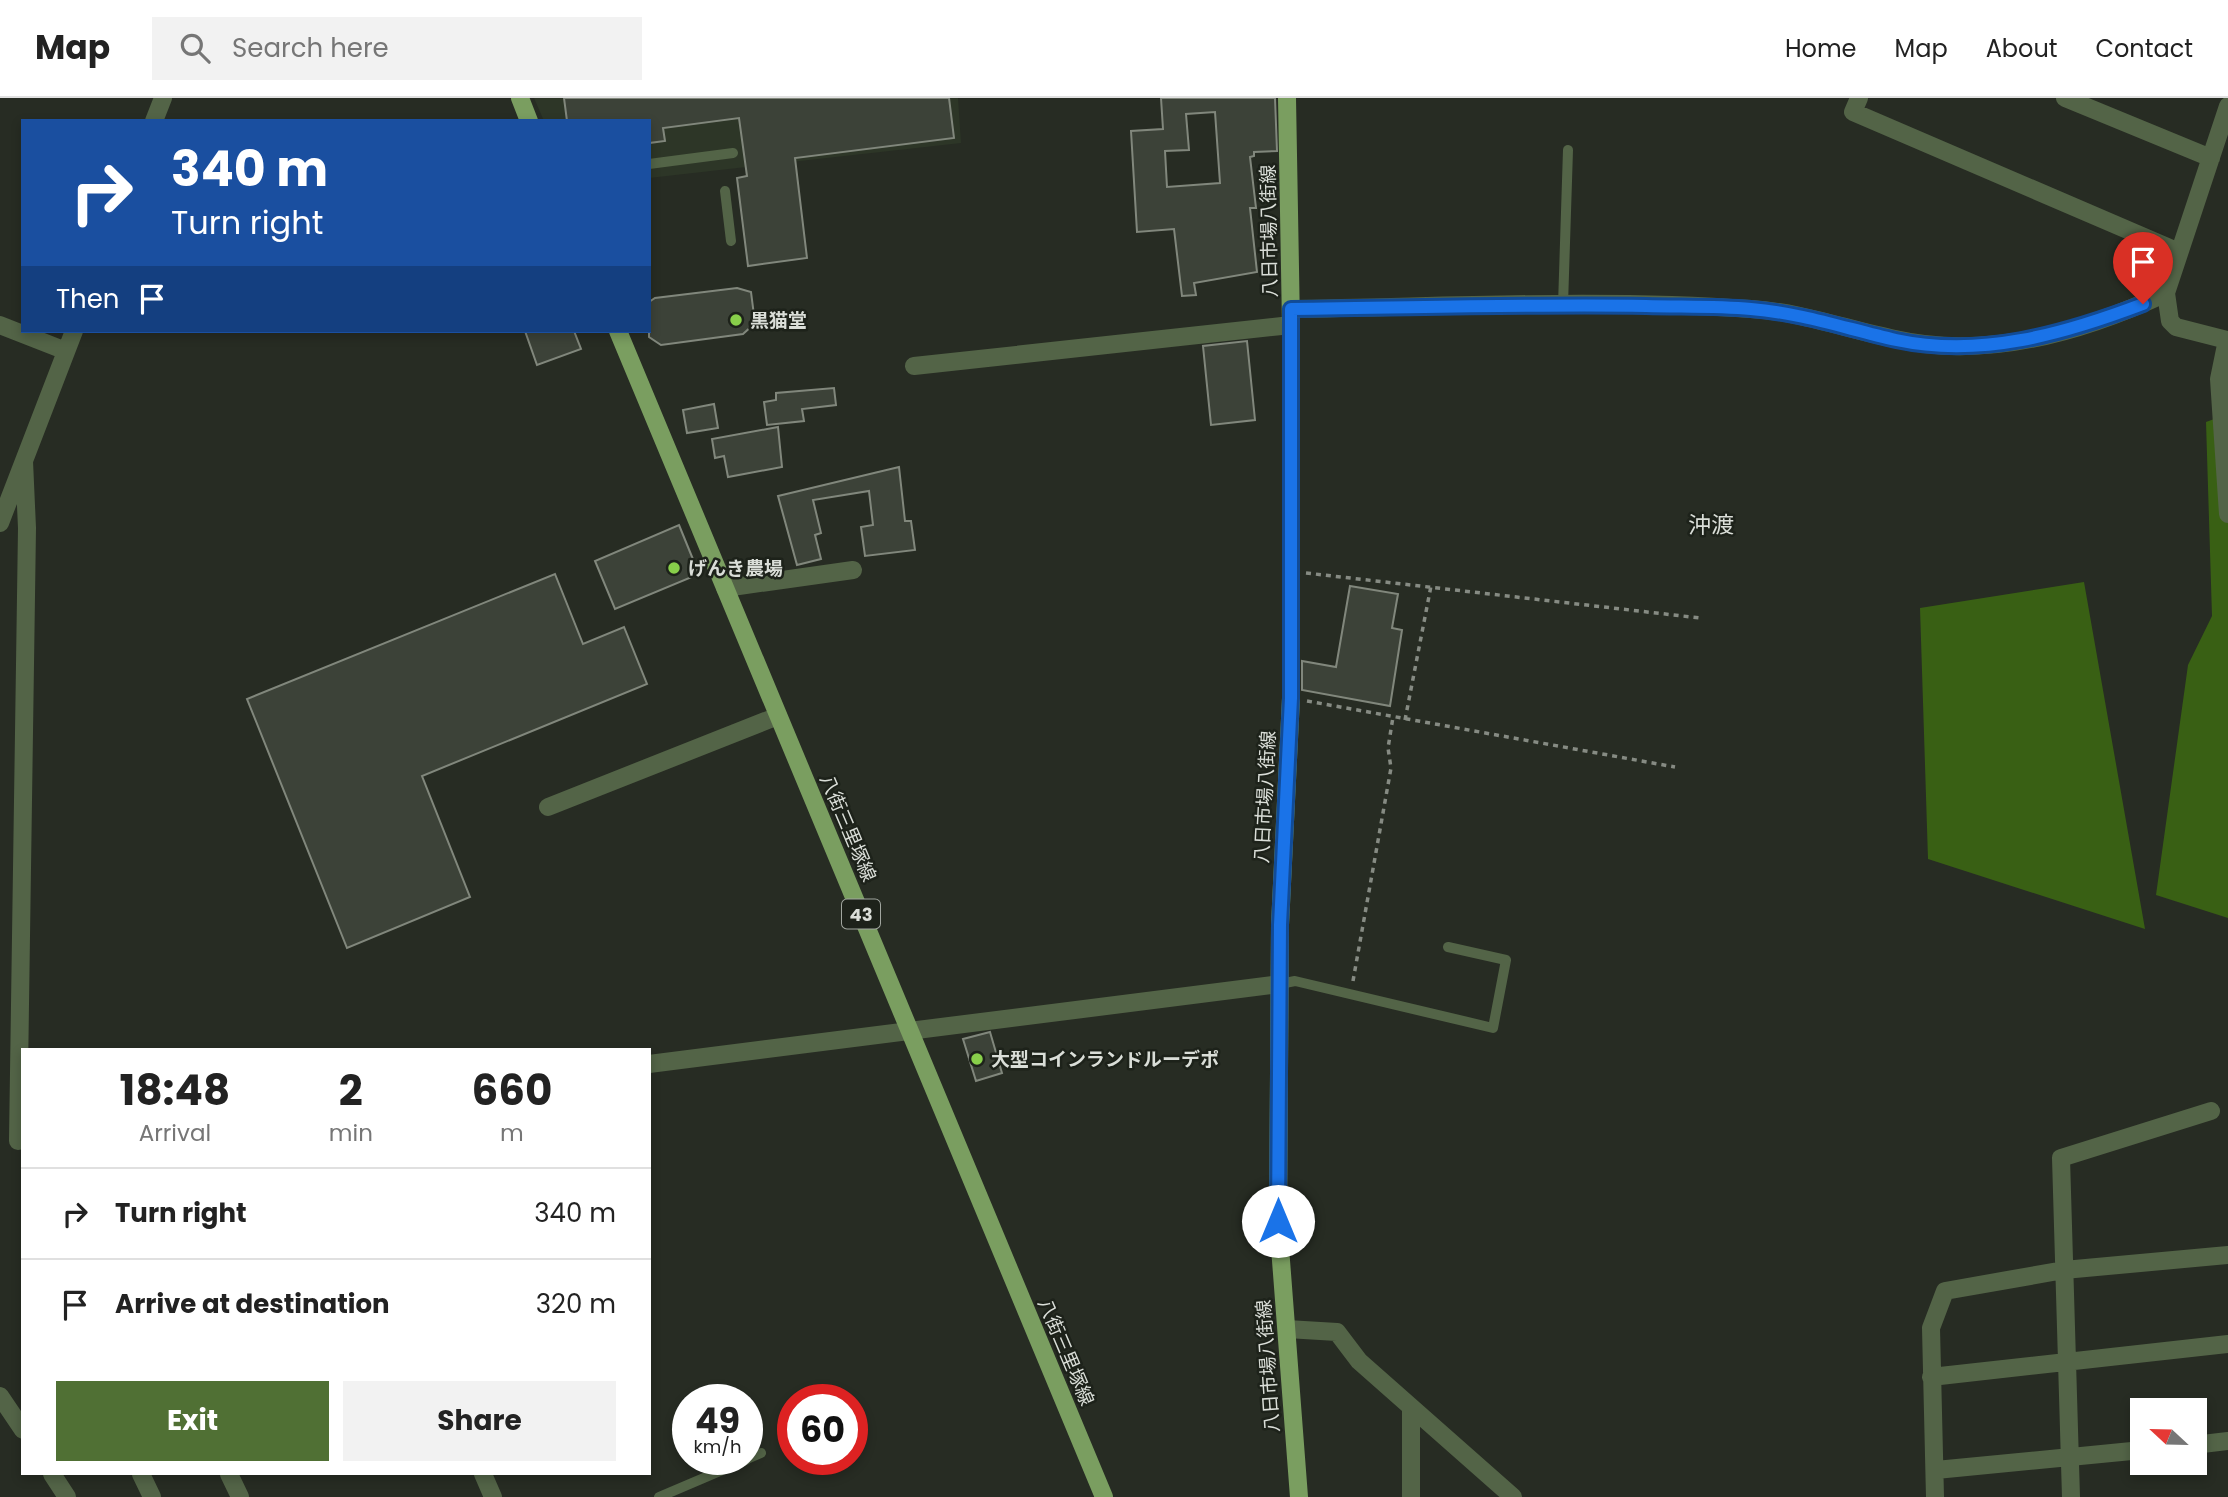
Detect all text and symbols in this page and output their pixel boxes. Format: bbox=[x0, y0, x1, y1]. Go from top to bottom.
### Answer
search box bbox=[152, 17, 642, 80]
text: Map bbox=[35, 24, 110, 71]
icon: search bbox=[176, 29, 214, 67]
text: Search here bbox=[232, 30, 389, 66]
text: Home bbox=[1785, 32, 1857, 65]
text: Map bbox=[1895, 32, 1948, 65]
text: About bbox=[1986, 32, 2057, 65]
text: Contact bbox=[2095, 32, 2193, 65]
text: 340 m bbox=[171, 135, 328, 203]
icon: right bbox=[56, 147, 147, 238]
street label: 八日市場八街線 bbox=[1254, 164, 1284, 298]
text: Turn right bbox=[171, 200, 323, 245]
pin bbox=[2113, 232, 2173, 304]
icon: arrive bbox=[2124, 243, 2162, 281]
icon: arrive bbox=[133, 280, 171, 318]
text: Then bbox=[56, 281, 119, 317]
place label: 黒猫堂 bbox=[750, 307, 807, 334]
marker: 黒猫堂 bbox=[728, 312, 744, 328]
district label: 沖渡 bbox=[1688, 509, 1734, 541]
place label: げんき農場 bbox=[688, 555, 783, 582]
marker: げんき農場 bbox=[666, 560, 682, 576]
street label: 八日市場八街線 bbox=[1248, 730, 1282, 864]
street label: 八街三里塚線 bbox=[813, 770, 883, 886]
road number: 43 bbox=[842, 900, 880, 928]
place label: 大型コインランドルーデポ bbox=[991, 1046, 1219, 1073]
marker: 大型コインランドルーデポ bbox=[969, 1051, 985, 1067]
text: 18:48 bbox=[120, 1061, 230, 1120]
text: 2 bbox=[339, 1061, 363, 1120]
text: 660 bbox=[471, 1061, 552, 1120]
text: Arrival bbox=[139, 1117, 211, 1149]
text: min bbox=[329, 1117, 373, 1149]
text: m bbox=[500, 1117, 524, 1149]
position arrow bbox=[1241, 1184, 1315, 1258]
icon: right bbox=[56, 1195, 94, 1233]
text: Turn right bbox=[115, 1195, 247, 1231]
text: 340 m bbox=[534, 1195, 616, 1231]
icon: arrive bbox=[56, 1286, 94, 1324]
text: Arrive at destination bbox=[115, 1286, 390, 1322]
text: 320 m bbox=[536, 1286, 616, 1322]
street label: 八街三里塚線 bbox=[1031, 1294, 1101, 1410]
street label: 八日市場八街線 bbox=[1250, 1299, 1286, 1433]
button: Exit bbox=[56, 1381, 329, 1461]
button: Share bbox=[343, 1381, 616, 1461]
speed limit sign: 60 bbox=[777, 1384, 868, 1475]
text: 49 bbox=[695, 1396, 740, 1445]
north arrow bbox=[2130, 1398, 2207, 1475]
map controls bbox=[2130, 1398, 2207, 1475]
text: km/h bbox=[694, 1434, 741, 1459]

